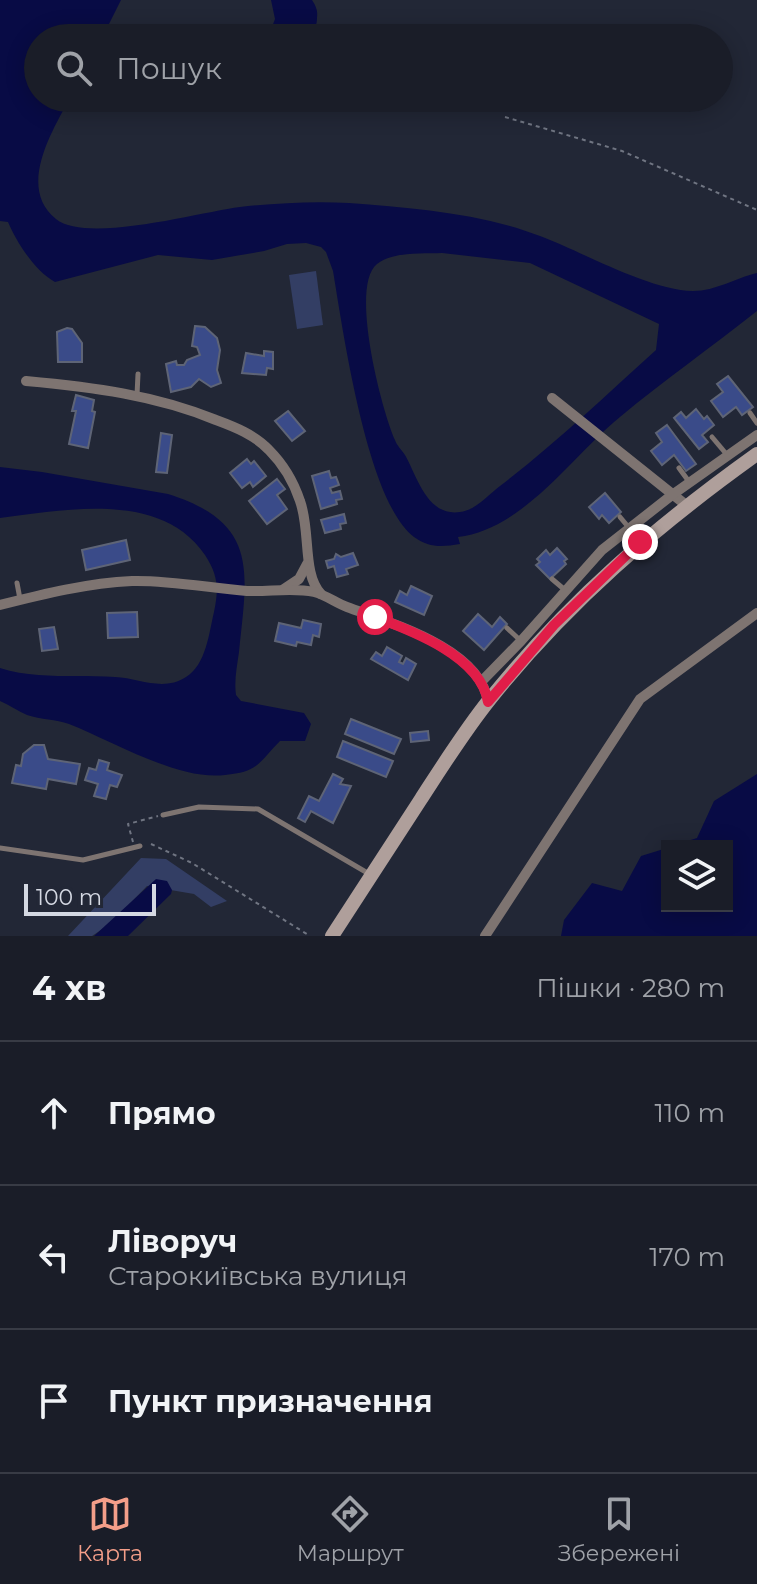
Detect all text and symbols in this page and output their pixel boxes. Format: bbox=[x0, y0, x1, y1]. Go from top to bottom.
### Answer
search box bbox=[24, 24, 733, 112]
icon: search bbox=[52, 46, 96, 90]
text: Пошук bbox=[116, 50, 222, 87]
route end bbox=[622, 524, 658, 560]
route start bbox=[357, 599, 393, 635]
map controls bbox=[661, 840, 733, 912]
button: layers bbox=[661, 840, 733, 912]
scale bar bbox=[24, 880, 156, 916]
text: 100 m bbox=[36, 884, 102, 911]
text: 4 хв bbox=[32, 967, 106, 1009]
text: Пішки · 280 m bbox=[536, 972, 725, 1004]
icon: ahead bbox=[32, 1091, 76, 1135]
text: Прямо bbox=[108, 1095, 216, 1132]
text: 110 m bbox=[655, 1097, 725, 1129]
text: Ліворуч bbox=[108, 1223, 237, 1260]
icon: left bbox=[32, 1235, 76, 1279]
text: 170 m bbox=[649, 1241, 725, 1273]
text: Старокиївська вулиця bbox=[108, 1260, 408, 1292]
icon: arrive bbox=[32, 1379, 76, 1423]
text: Пункт призначення bbox=[108, 1383, 433, 1420]
tab: Карта bbox=[77, 1492, 143, 1567]
tab: Маршрут bbox=[297, 1492, 404, 1567]
tab: Збережені bbox=[558, 1492, 680, 1567]

